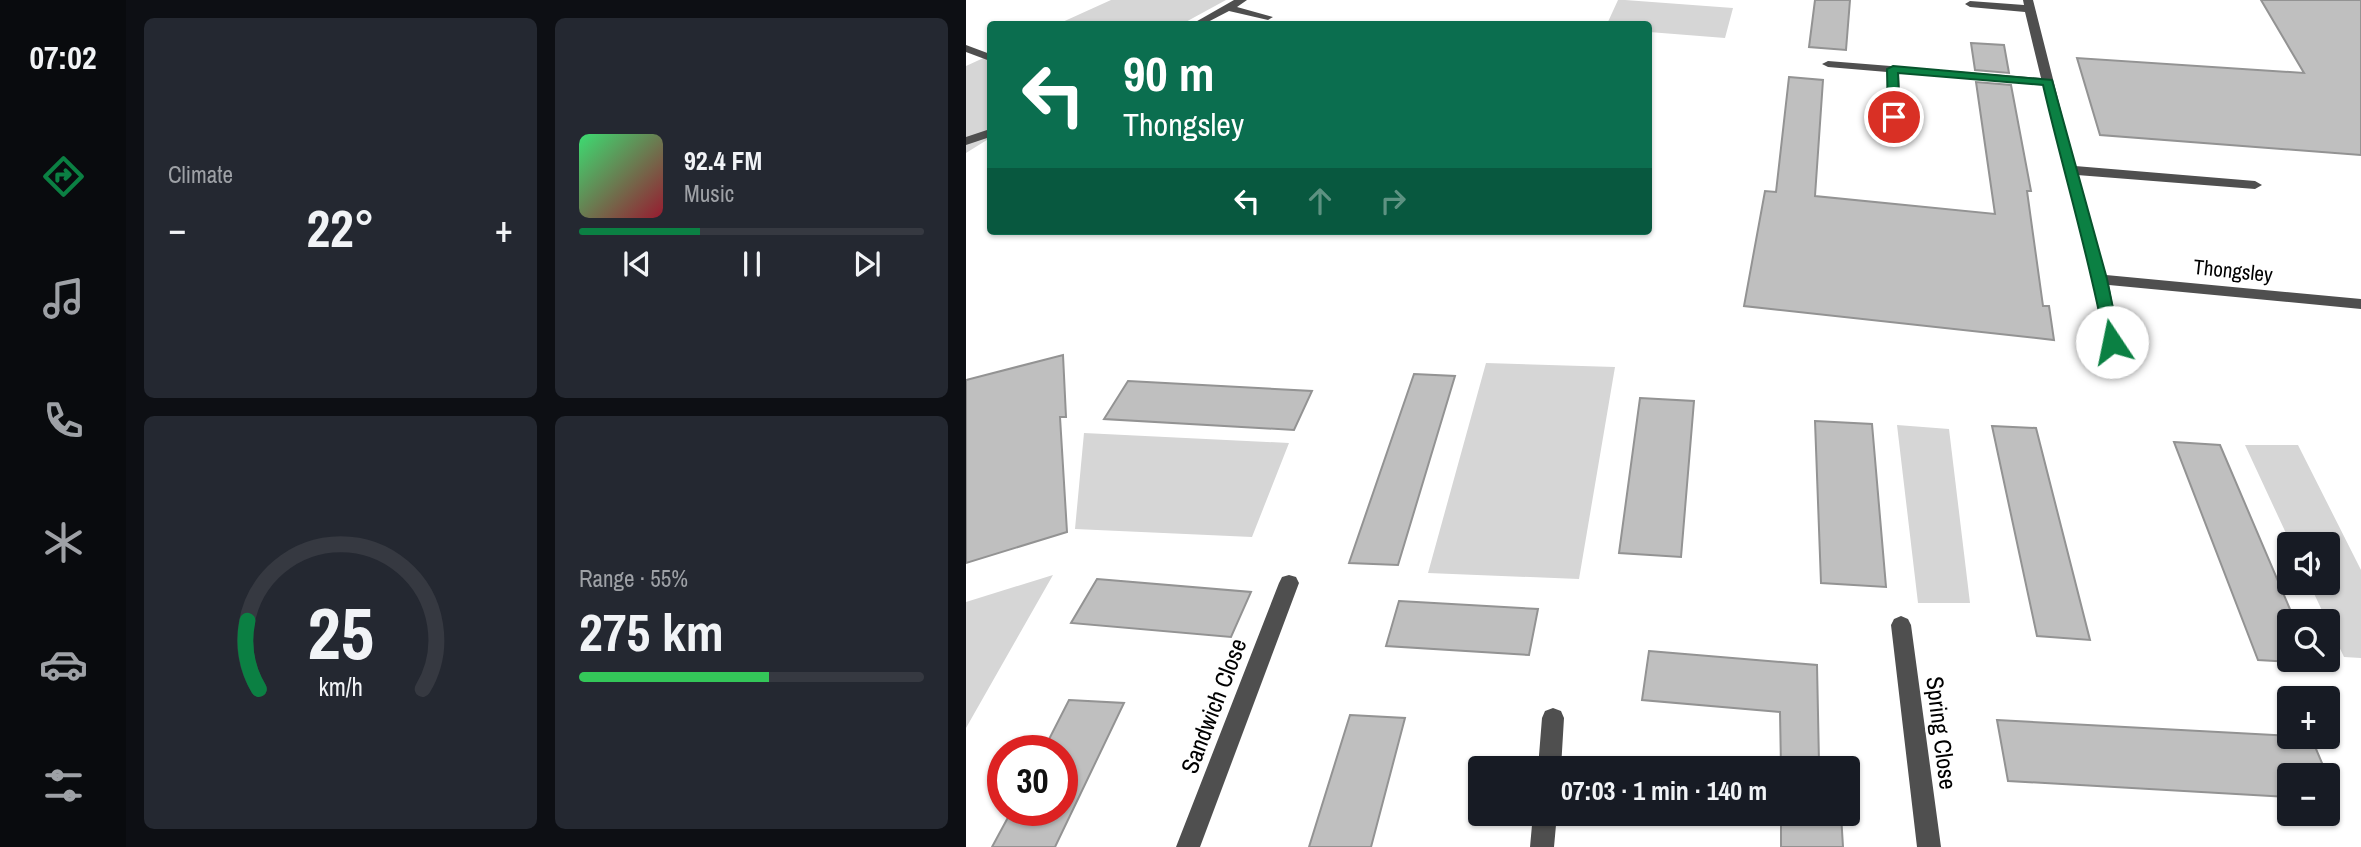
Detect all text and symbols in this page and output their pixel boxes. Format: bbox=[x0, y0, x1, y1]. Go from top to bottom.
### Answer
text: 07:02 bbox=[29, 36, 97, 79]
text: 90 m bbox=[1123, 40, 1215, 106]
icon: left bbox=[1008, 49, 1099, 140]
pin bbox=[1864, 87, 1924, 147]
icon: arrive bbox=[1875, 98, 1913, 136]
text: Thongsley bbox=[1123, 103, 1244, 146]
text: 92.4 FM bbox=[684, 143, 762, 178]
icon: directions bbox=[39, 152, 88, 201]
text: Climate bbox=[168, 159, 233, 190]
text: Music bbox=[684, 178, 734, 209]
icon: left bbox=[1228, 182, 1266, 220]
icon: ahead bbox=[1301, 182, 1339, 220]
icon: right bbox=[1374, 182, 1412, 220]
text: 22° bbox=[306, 193, 375, 263]
text: − bbox=[168, 203, 186, 254]
text: + bbox=[495, 203, 513, 254]
icon: previous bbox=[618, 245, 656, 283]
icon: pause bbox=[733, 245, 771, 283]
icon: next bbox=[848, 245, 886, 283]
street label: Thongsley bbox=[2192, 252, 2274, 289]
icon: music bbox=[39, 274, 88, 323]
position arrow bbox=[2075, 305, 2149, 379]
icon: phone bbox=[39, 396, 88, 445]
icon: climate bbox=[39, 518, 88, 567]
map controls bbox=[2277, 532, 2340, 826]
button: sound bbox=[2277, 532, 2340, 595]
text: Range · 55% bbox=[579, 563, 688, 594]
text: 25 bbox=[307, 584, 374, 682]
text: 275 km bbox=[579, 597, 724, 667]
button: search bbox=[2277, 609, 2340, 672]
street label: Sandwich Close bbox=[1173, 634, 1253, 778]
icon: car bbox=[39, 640, 88, 689]
text: km/h bbox=[318, 669, 363, 703]
street label: Spring Close bbox=[1919, 674, 1965, 791]
button: + bbox=[2277, 686, 2340, 749]
speed limit sign: 30 bbox=[987, 735, 1078, 826]
icon: filters bbox=[39, 761, 88, 810]
button: − bbox=[2277, 763, 2340, 826]
text: 07:03 · 1 min · 140 m bbox=[1561, 773, 1767, 808]

